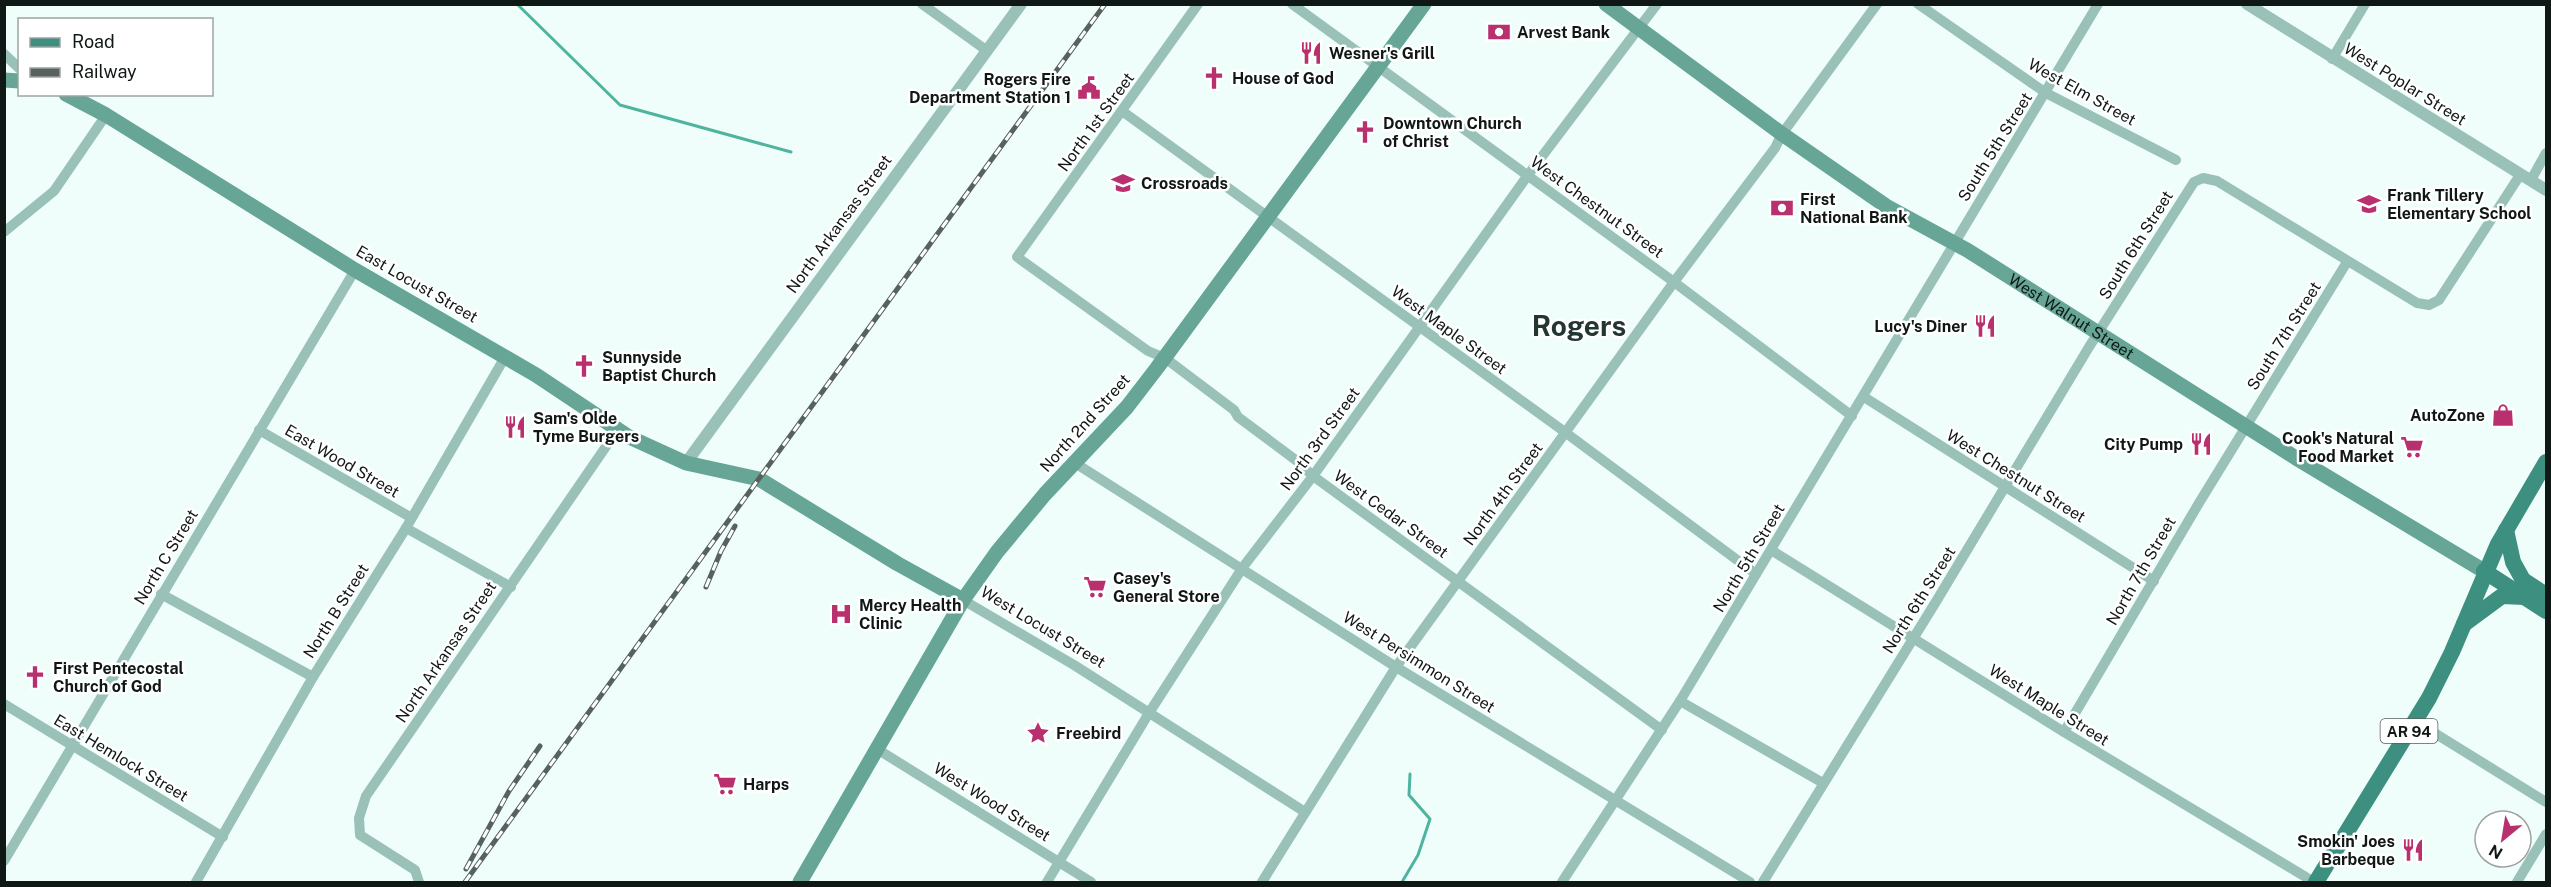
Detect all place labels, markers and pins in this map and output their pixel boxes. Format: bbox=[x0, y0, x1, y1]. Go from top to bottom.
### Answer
bank icon: Arvest Bank bbox=[1486, 19, 1512, 45]
place label: Arvest Bank bbox=[1517, 23, 1610, 42]
restaurant icon: Wesner's Grill bbox=[1298, 40, 1324, 66]
place label: Wesner's Grill bbox=[1329, 44, 1435, 63]
church icon: House of God bbox=[1201, 65, 1227, 91]
place label: House of God bbox=[1232, 69, 1334, 88]
place label: Rogers Fire Department Station 1 bbox=[909, 70, 1071, 107]
public building icon: Rogers Fire Department Station 1 bbox=[1076, 75, 1102, 101]
place label: Downtown Church of Christ bbox=[1383, 114, 1522, 151]
church icon: Downtown Church of Christ bbox=[1352, 119, 1378, 145]
school or university icon: Crossroads bbox=[1110, 170, 1136, 196]
place label: Crossroads bbox=[1141, 174, 1228, 193]
place label: Frank Tillery Elementary School bbox=[2387, 186, 2532, 223]
place label: First National Bank bbox=[1800, 190, 1908, 227]
school or university icon: Frank Tillery Elementary School bbox=[2356, 191, 2382, 217]
bank icon: First National Bank bbox=[1769, 195, 1795, 221]
restaurant icon: Lucy's Diner bbox=[1972, 313, 1998, 339]
place label: Lucy's Diner bbox=[1874, 317, 1967, 336]
place label: Sunnyside Baptist Church bbox=[602, 348, 716, 385]
church icon: Sunnyside Baptist Church bbox=[571, 353, 597, 379]
shop icon: AutoZone bbox=[2490, 402, 2516, 428]
place label: AutoZone bbox=[2410, 406, 2485, 425]
place label: Sam's Olde Tyme Burgers bbox=[533, 409, 639, 446]
restaurant icon: Sam's Olde Tyme Burgers bbox=[502, 414, 528, 440]
place label: Cook's Natural Food Market bbox=[2282, 429, 2394, 466]
restaurant icon: City Pump bbox=[2188, 431, 2214, 457]
supermarket icon: Cook's Natural Food Market bbox=[2399, 434, 2425, 460]
place label: City Pump bbox=[2104, 435, 2183, 454]
place label: Casey's General Store bbox=[1113, 569, 1220, 606]
supermarket icon: Casey's General Store bbox=[1082, 574, 1108, 600]
place label: Mercy Health Clinic bbox=[859, 596, 961, 633]
hospital icon: Mercy Health Clinic bbox=[828, 601, 854, 627]
place label: First Pentecostal Church of God bbox=[53, 659, 184, 696]
church icon: First Pentecostal Church of God bbox=[22, 664, 48, 690]
place icon: Freebird bbox=[1025, 720, 1051, 746]
place label: Freebird bbox=[1056, 724, 1121, 743]
supermarket icon: Harps bbox=[712, 771, 738, 797]
place label: Harps bbox=[743, 775, 789, 794]
place label: Smokin' Joes Barbeque bbox=[2297, 832, 2395, 869]
restaurant icon: Smokin' Joes Barbeque bbox=[2400, 837, 2426, 863]

